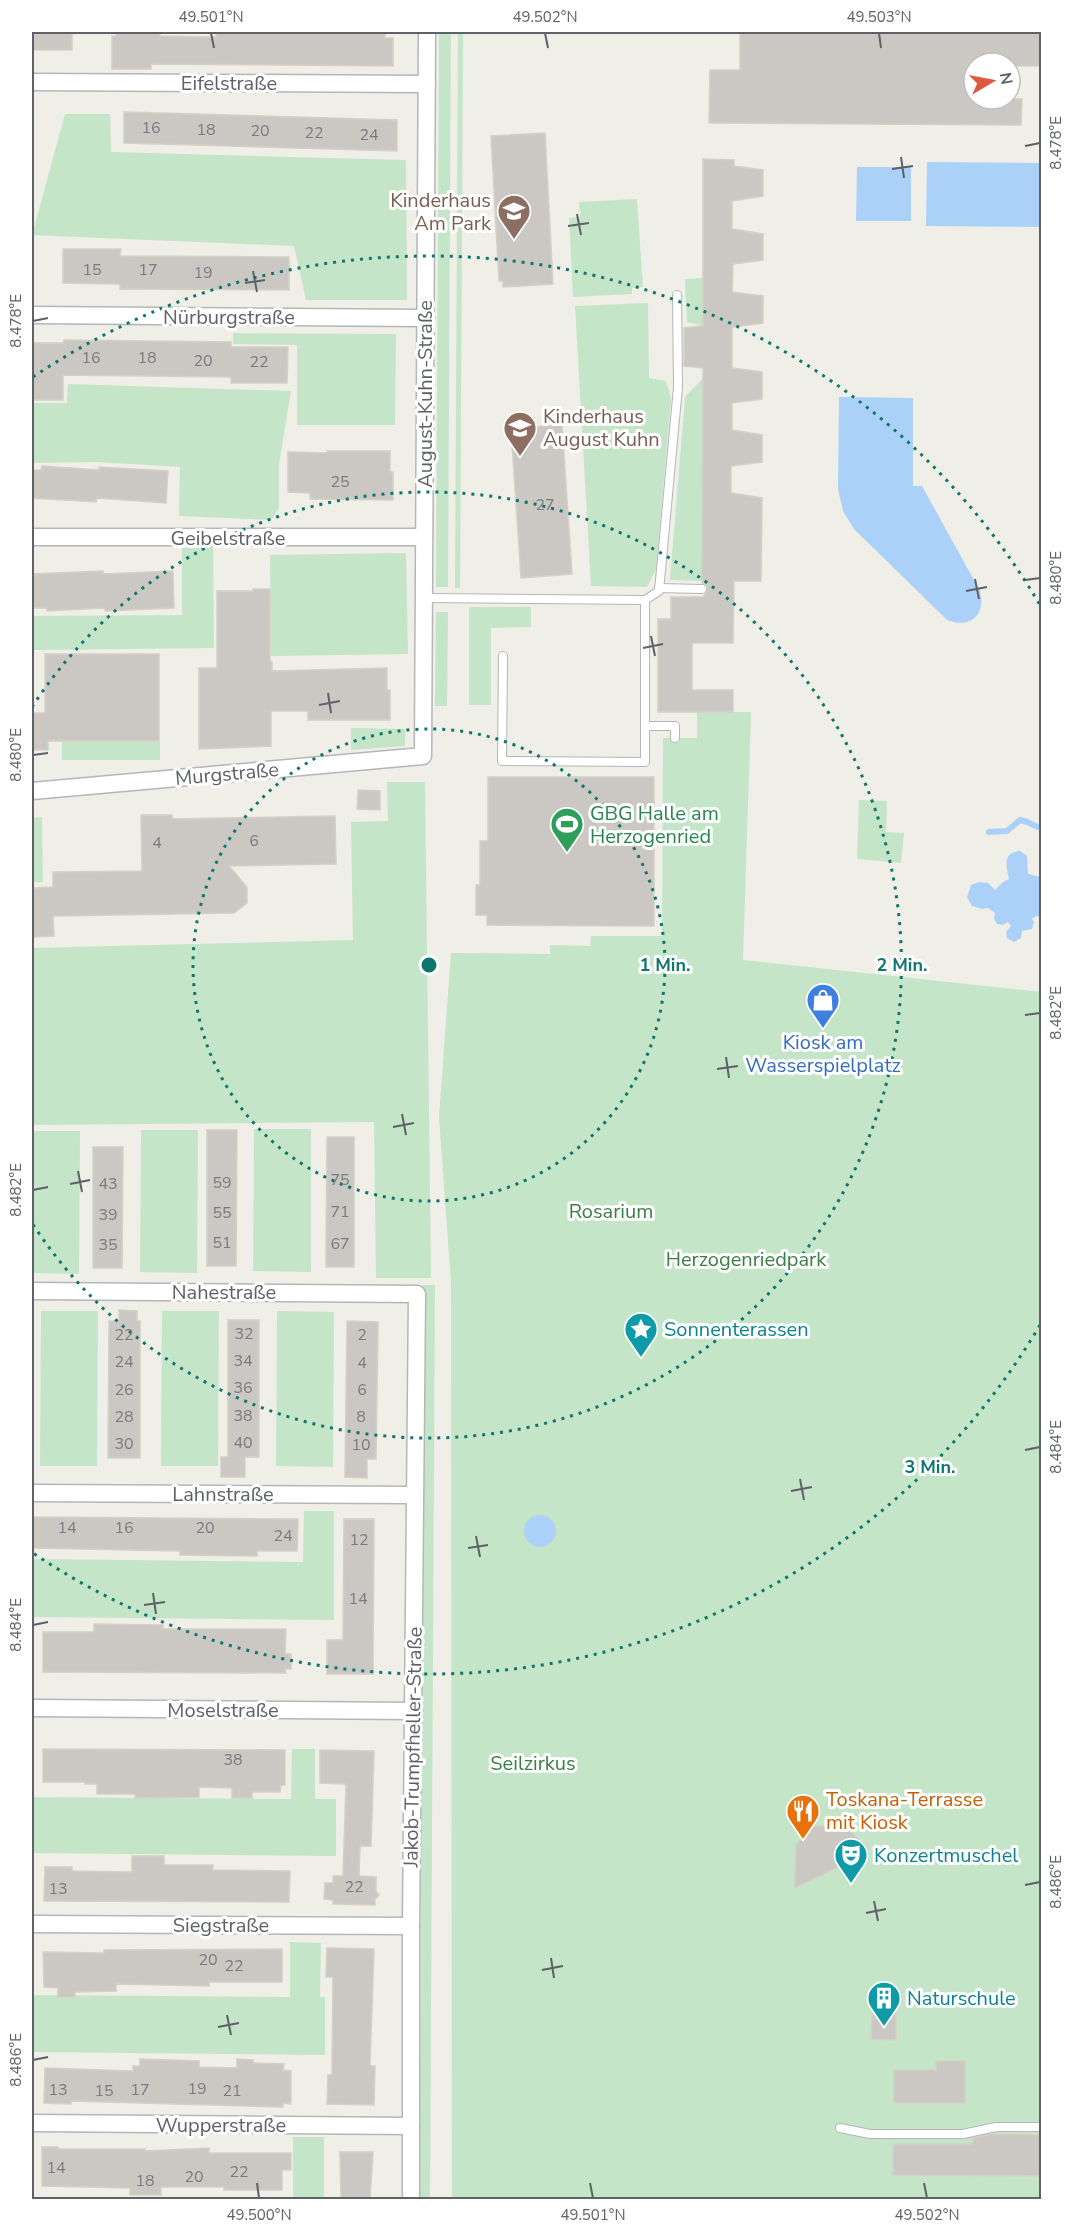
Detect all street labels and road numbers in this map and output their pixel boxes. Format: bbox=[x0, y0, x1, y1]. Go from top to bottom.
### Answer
street label: Eifelstraße bbox=[181, 70, 277, 97]
street label: August-Kuhn-Straße bbox=[412, 300, 439, 488]
street label: Nürburgstraße bbox=[163, 304, 295, 331]
street label: Geibelstraße bbox=[170, 525, 286, 552]
street label: Murgstraße bbox=[174, 756, 280, 792]
street label: Nahestraße bbox=[172, 1279, 276, 1306]
street label: Lahnstraße bbox=[172, 1481, 274, 1508]
street label: Jakob-Trumpfheller-Straße bbox=[397, 1626, 429, 1869]
street label: Moselstraße bbox=[167, 1697, 279, 1724]
street label: Siegstraße bbox=[173, 1912, 269, 1939]
street label: Wupperstraße bbox=[156, 2112, 286, 2139]

